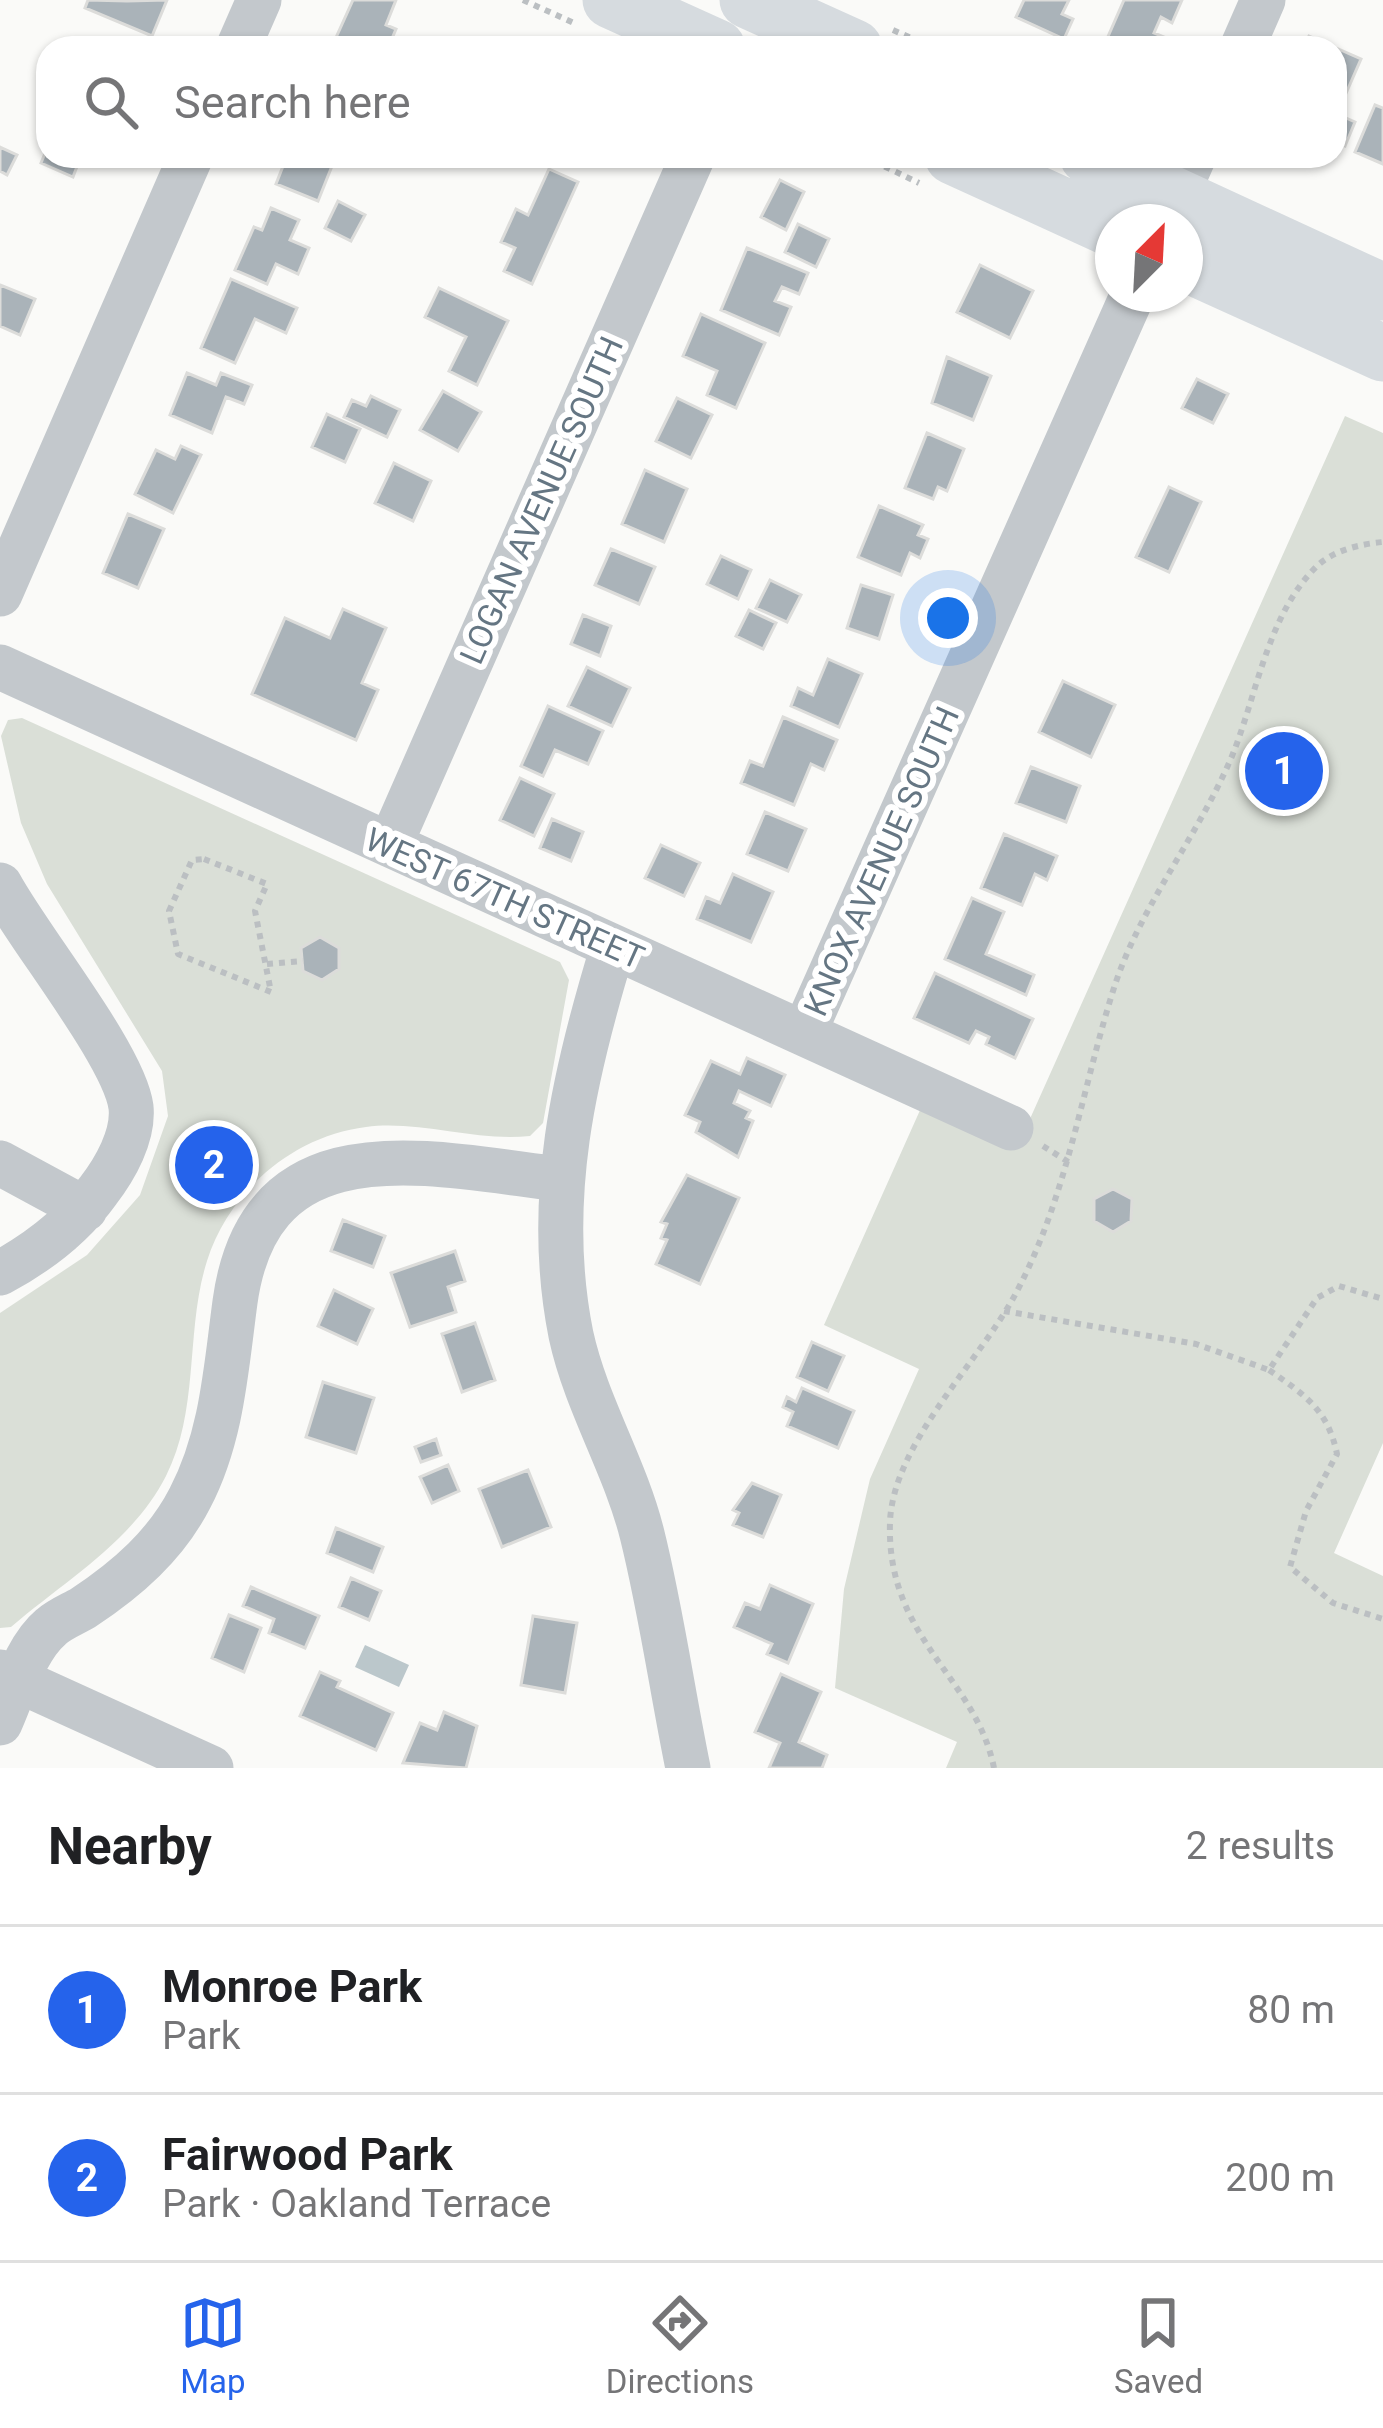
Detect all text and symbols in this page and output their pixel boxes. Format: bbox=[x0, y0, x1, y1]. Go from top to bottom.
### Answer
search box bbox=[36, 36, 1347, 168]
icon: search bbox=[78, 69, 144, 135]
text: Search here bbox=[174, 76, 411, 129]
north arrow bbox=[1095, 204, 1203, 312]
street label: LOGAN AVENUE SOUTH bbox=[452, 331, 631, 670]
your location bbox=[918, 588, 978, 648]
street label: KNOX AVENUE SOUTH bbox=[796, 701, 967, 1022]
pin: 1 bbox=[1245, 726, 1323, 816]
street label: WEST 67TH STREET bbox=[360, 820, 650, 977]
pin: 2 bbox=[175, 1120, 253, 1210]
text: Nearby bbox=[48, 1817, 212, 1876]
text: 2 results bbox=[1186, 1823, 1335, 1869]
text: Monroe Park bbox=[162, 1960, 422, 2013]
text: 1 bbox=[76, 1987, 98, 2033]
text: 80 m bbox=[1247, 1987, 1335, 2033]
text: Park bbox=[162, 2013, 241, 2059]
text: Fairwood Park bbox=[162, 2128, 453, 2181]
text: 2 bbox=[76, 2155, 98, 2201]
text: 200 m bbox=[1225, 2155, 1335, 2201]
text: Park · Oakland Terrace bbox=[162, 2181, 551, 2227]
tab: Map bbox=[180, 2290, 246, 2401]
tab: Directions bbox=[606, 2290, 754, 2401]
tab: Saved bbox=[1114, 2290, 1203, 2401]

